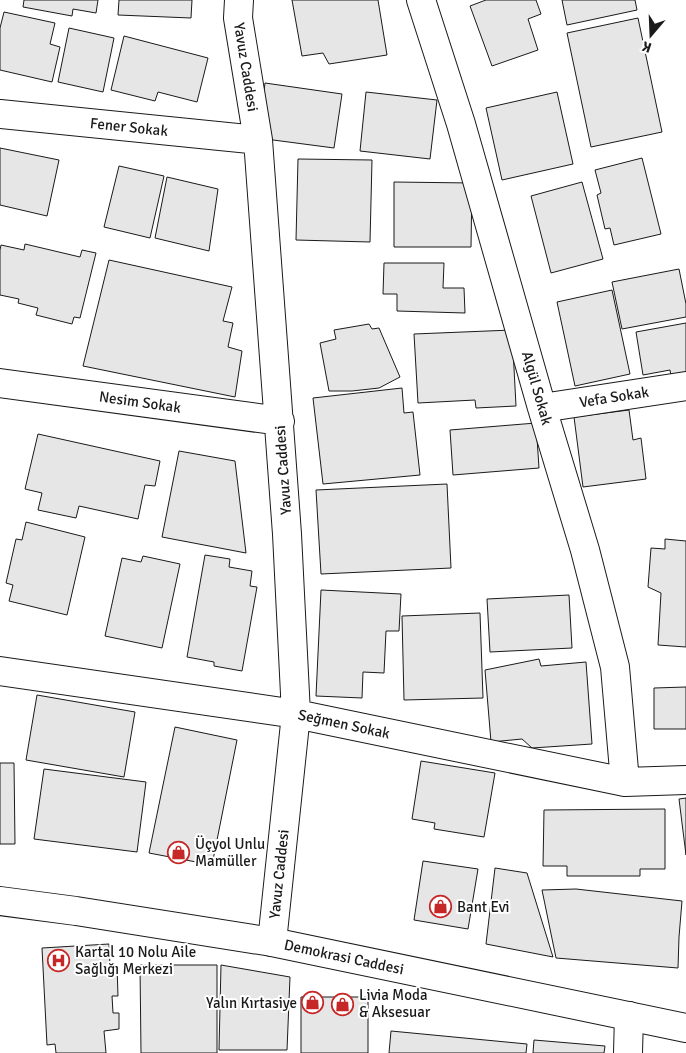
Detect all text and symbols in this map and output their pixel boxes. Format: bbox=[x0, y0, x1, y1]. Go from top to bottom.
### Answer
north arrow bbox=[626, 10, 676, 60]
street label: Yavuz Caddesi bbox=[230, 21, 262, 113]
text: K bbox=[640, 37, 654, 56]
street label: Fener Sokak bbox=[89, 114, 169, 140]
street label: Algül Sokak bbox=[518, 349, 556, 427]
street label: Vefa Sokak bbox=[578, 383, 650, 411]
street label: Nesim Sokak bbox=[98, 387, 183, 417]
street label: Yavuz Caddesi bbox=[271, 425, 295, 515]
street label: Seğmen Sokak bbox=[296, 705, 392, 743]
street label: Yavuz Caddesi bbox=[265, 828, 293, 920]
place label: Üçyol Unlu Mamüller bbox=[195, 835, 265, 870]
shop icon: Üçyol Unlu Mamüller bbox=[167, 841, 191, 865]
shop icon: Bant Evi bbox=[429, 895, 453, 919]
place label: Bant Evi bbox=[457, 898, 509, 916]
street label: Demokrasi Caddesi bbox=[282, 936, 406, 978]
place label: Kartal 10 Nolu Aile Sağlığı Merkezi bbox=[75, 943, 196, 978]
hospital icon: Kartal 10 Nolu Aile Sağlığı Merkezi bbox=[47, 949, 71, 973]
place label: Livia Moda & Aksesuar bbox=[359, 986, 431, 1021]
shop icon: Yalın Kırtasiye bbox=[301, 991, 325, 1015]
shop icon: Livia Moda & Aksesuar bbox=[331, 992, 355, 1016]
place label: Yalın Kırtasiye bbox=[206, 994, 297, 1012]

